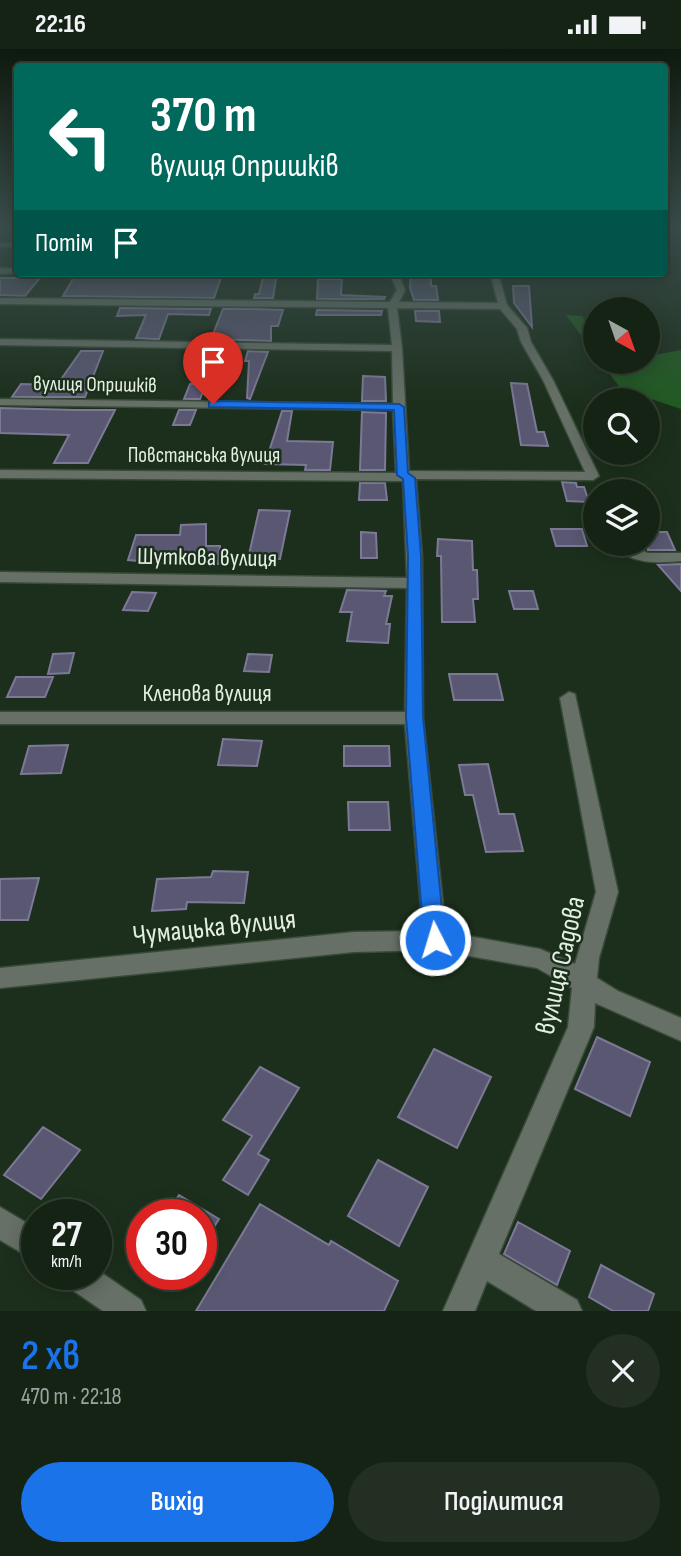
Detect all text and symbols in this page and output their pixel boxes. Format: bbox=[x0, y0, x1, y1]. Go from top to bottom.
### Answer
text: 22:16 bbox=[35, 9, 86, 40]
text: 370 m bbox=[150, 87, 257, 146]
icon: left bbox=[35, 91, 126, 182]
text: вулиця Опришків bbox=[150, 147, 339, 186]
icon: arrive bbox=[107, 224, 145, 262]
text: Потім bbox=[35, 228, 93, 259]
north arrow bbox=[583, 297, 660, 375]
map controls bbox=[583, 297, 660, 556]
pin bbox=[183, 332, 243, 404]
icon: arrive bbox=[194, 343, 232, 381]
street label: вулиця Опришків bbox=[33, 371, 157, 398]
button: search bbox=[583, 388, 660, 465]
street label: Повстанська вулиця bbox=[128, 443, 280, 468]
button: layers bbox=[583, 479, 660, 556]
street label: Шуткова вулиця bbox=[137, 542, 277, 573]
street label: Кленова вулиця bbox=[142, 679, 272, 708]
street label: вулиця Садова bbox=[529, 893, 592, 1037]
street label: Чумацька вулиця bbox=[131, 903, 297, 952]
position arrow bbox=[398, 903, 472, 977]
speed limit sign: 30 bbox=[126, 1199, 217, 1290]
text: 27 bbox=[51, 1214, 82, 1257]
text: km/h bbox=[51, 1251, 82, 1272]
text: 2 хв bbox=[21, 1331, 80, 1382]
button: close bbox=[586, 1334, 660, 1408]
text: 470 m · 22:18 bbox=[21, 1383, 122, 1411]
button: Вихід bbox=[21, 1462, 334, 1542]
button: Поділитися bbox=[348, 1462, 660, 1542]

